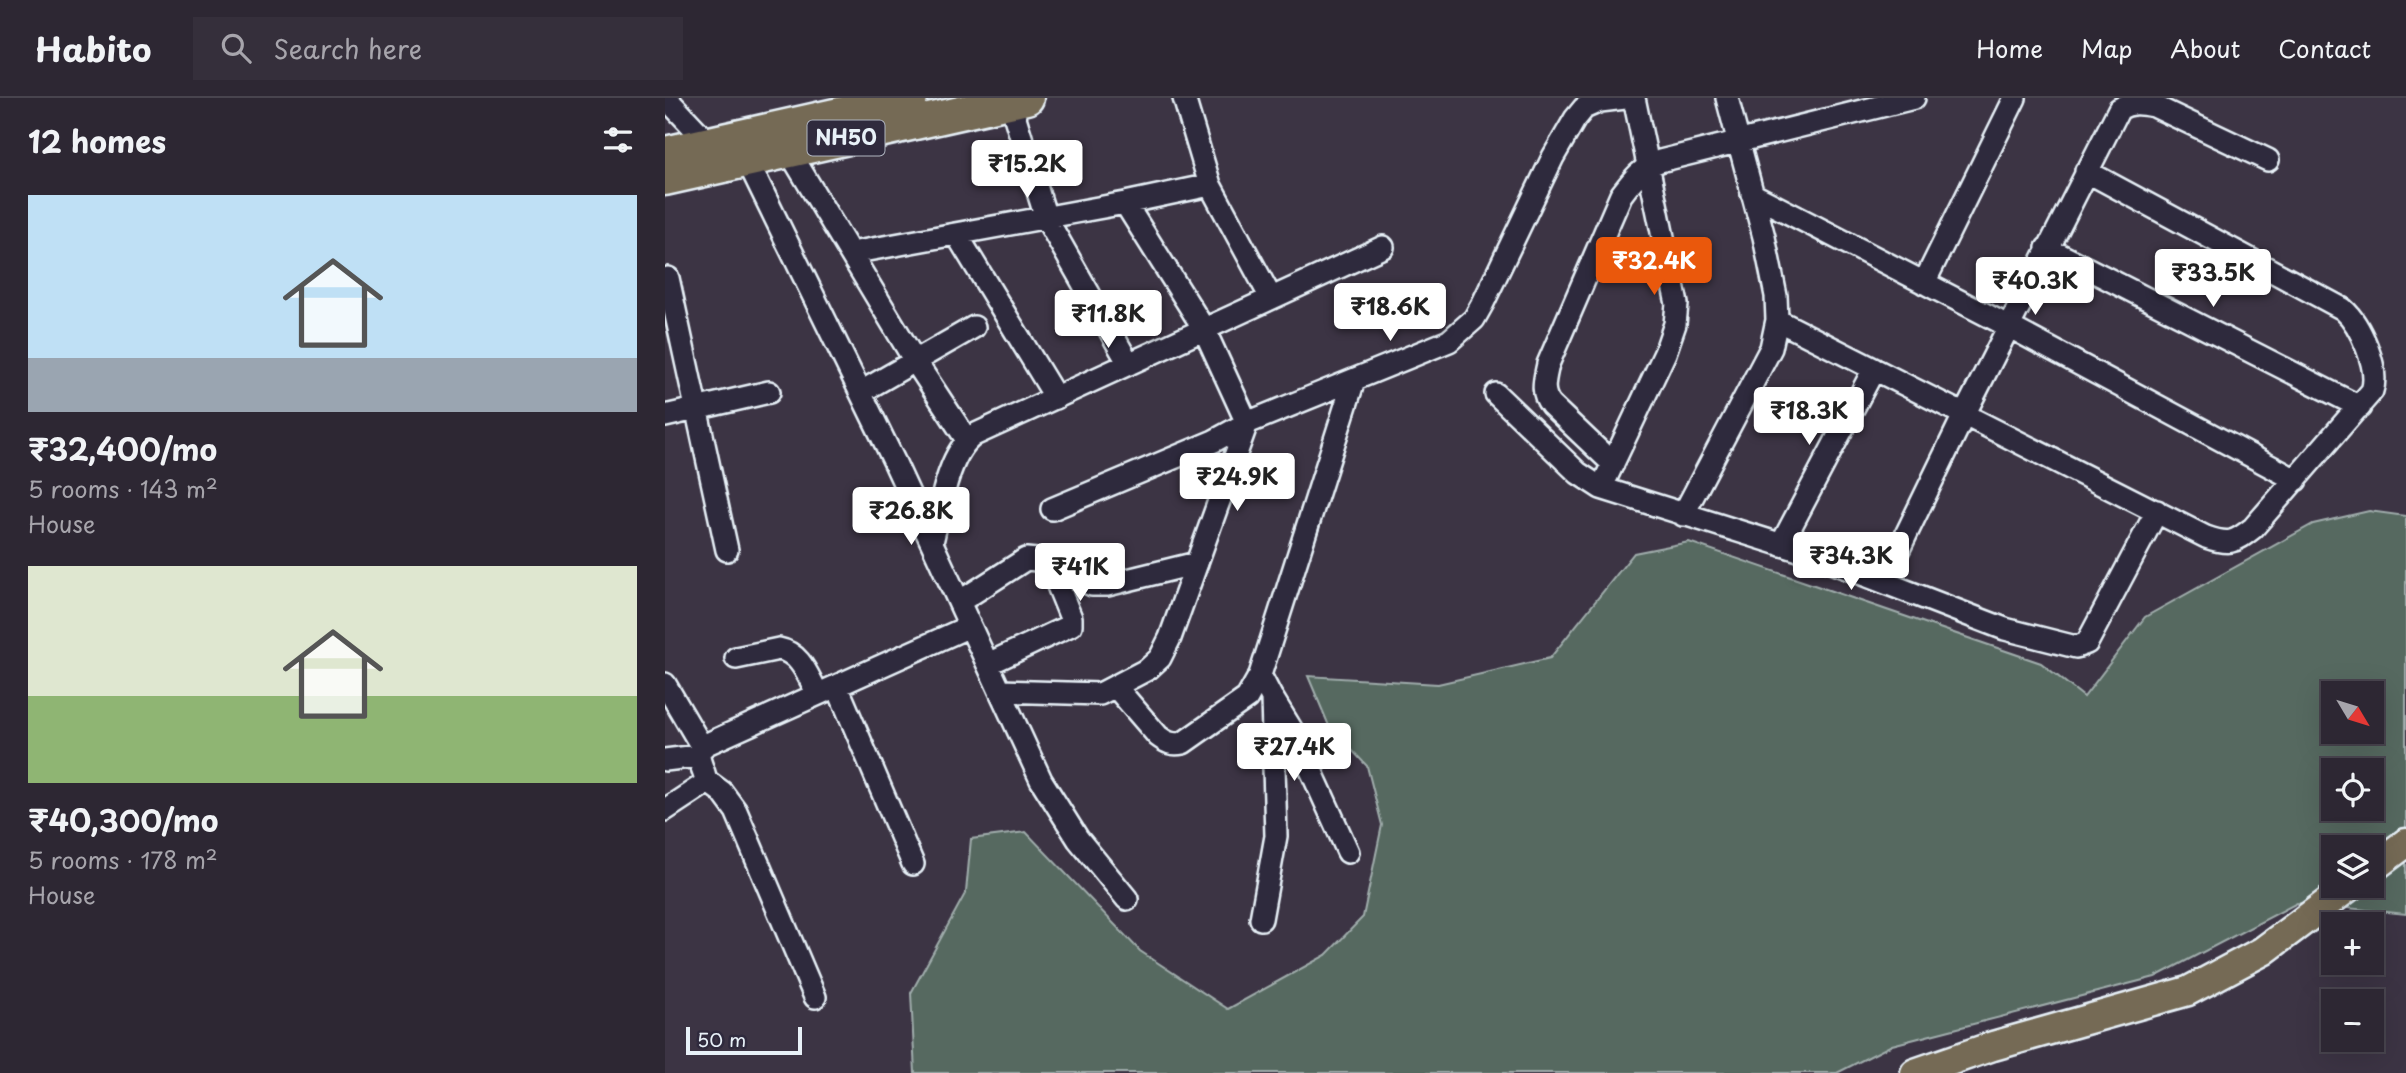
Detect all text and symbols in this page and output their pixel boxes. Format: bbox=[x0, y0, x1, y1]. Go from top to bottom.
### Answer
search box bbox=[193, 17, 683, 80]
text: Habito bbox=[35, 23, 151, 73]
icon: search bbox=[217, 29, 255, 67]
text: Search here bbox=[273, 29, 422, 68]
text: Home bbox=[1976, 30, 2043, 66]
text: Map bbox=[2081, 30, 2132, 66]
text: About bbox=[2170, 30, 2240, 66]
text: Contact bbox=[2278, 30, 2371, 66]
text: 12 homes bbox=[28, 118, 166, 163]
road number: NH50 bbox=[807, 120, 885, 156]
icon: filters bbox=[599, 121, 637, 159]
pin: ₹15.2K bbox=[970, 140, 1084, 200]
text: ₹15.2K bbox=[988, 145, 1067, 180]
pin: ₹32.4K bbox=[1597, 238, 1711, 297]
icon: home bbox=[270, 240, 396, 366]
text: ₹32.4K bbox=[1612, 242, 1696, 277]
pin: ₹33.5K bbox=[2156, 250, 2270, 309]
text: ₹33.5K bbox=[2171, 254, 2255, 289]
pin: ₹40.3K bbox=[1978, 258, 2092, 317]
text: ₹40.3K bbox=[1992, 262, 2078, 297]
pin: ₹18.6K bbox=[1333, 284, 1447, 343]
text: ₹18.6K bbox=[1350, 288, 1430, 323]
pin: ₹11.8K bbox=[1051, 290, 1165, 350]
text: ₹11.8K bbox=[1071, 295, 1145, 330]
pin: ₹18.3K bbox=[1752, 388, 1866, 447]
text: ₹18.3K bbox=[1770, 392, 1848, 427]
text: ₹32,400/mo bbox=[28, 426, 217, 471]
pin: ₹24.9K bbox=[1180, 454, 1294, 513]
text: ₹24.9K bbox=[1196, 458, 1278, 493]
text: 5 rooms · 143 m² bbox=[28, 471, 218, 506]
pin: ₹26.8K bbox=[854, 488, 968, 547]
text: ₹26.8K bbox=[869, 492, 954, 527]
text: House bbox=[28, 506, 95, 541]
pin: ₹34.3K bbox=[1794, 532, 1908, 592]
text: ₹34.3K bbox=[1809, 537, 1893, 572]
pin: ₹41K bbox=[1039, 544, 1121, 603]
text: ₹41K bbox=[1051, 548, 1109, 583]
icon: home bbox=[270, 611, 396, 737]
north arrow bbox=[2321, 681, 2383, 744]
map controls bbox=[2321, 681, 2384, 1052]
pin: ₹27.4K bbox=[1237, 724, 1351, 783]
text: ₹27.4K bbox=[1253, 728, 1335, 763]
button: locate bbox=[2321, 758, 2384, 821]
text: ₹40,300/mo bbox=[28, 797, 219, 842]
button: layers bbox=[2321, 835, 2384, 898]
text: 5 rooms · 178 m² bbox=[28, 842, 218, 877]
text: House bbox=[28, 877, 95, 912]
button: + bbox=[2321, 912, 2384, 975]
button: − bbox=[2321, 989, 2384, 1052]
scale bar bbox=[686, 1024, 801, 1056]
text: 50 m bbox=[697, 1025, 746, 1053]

